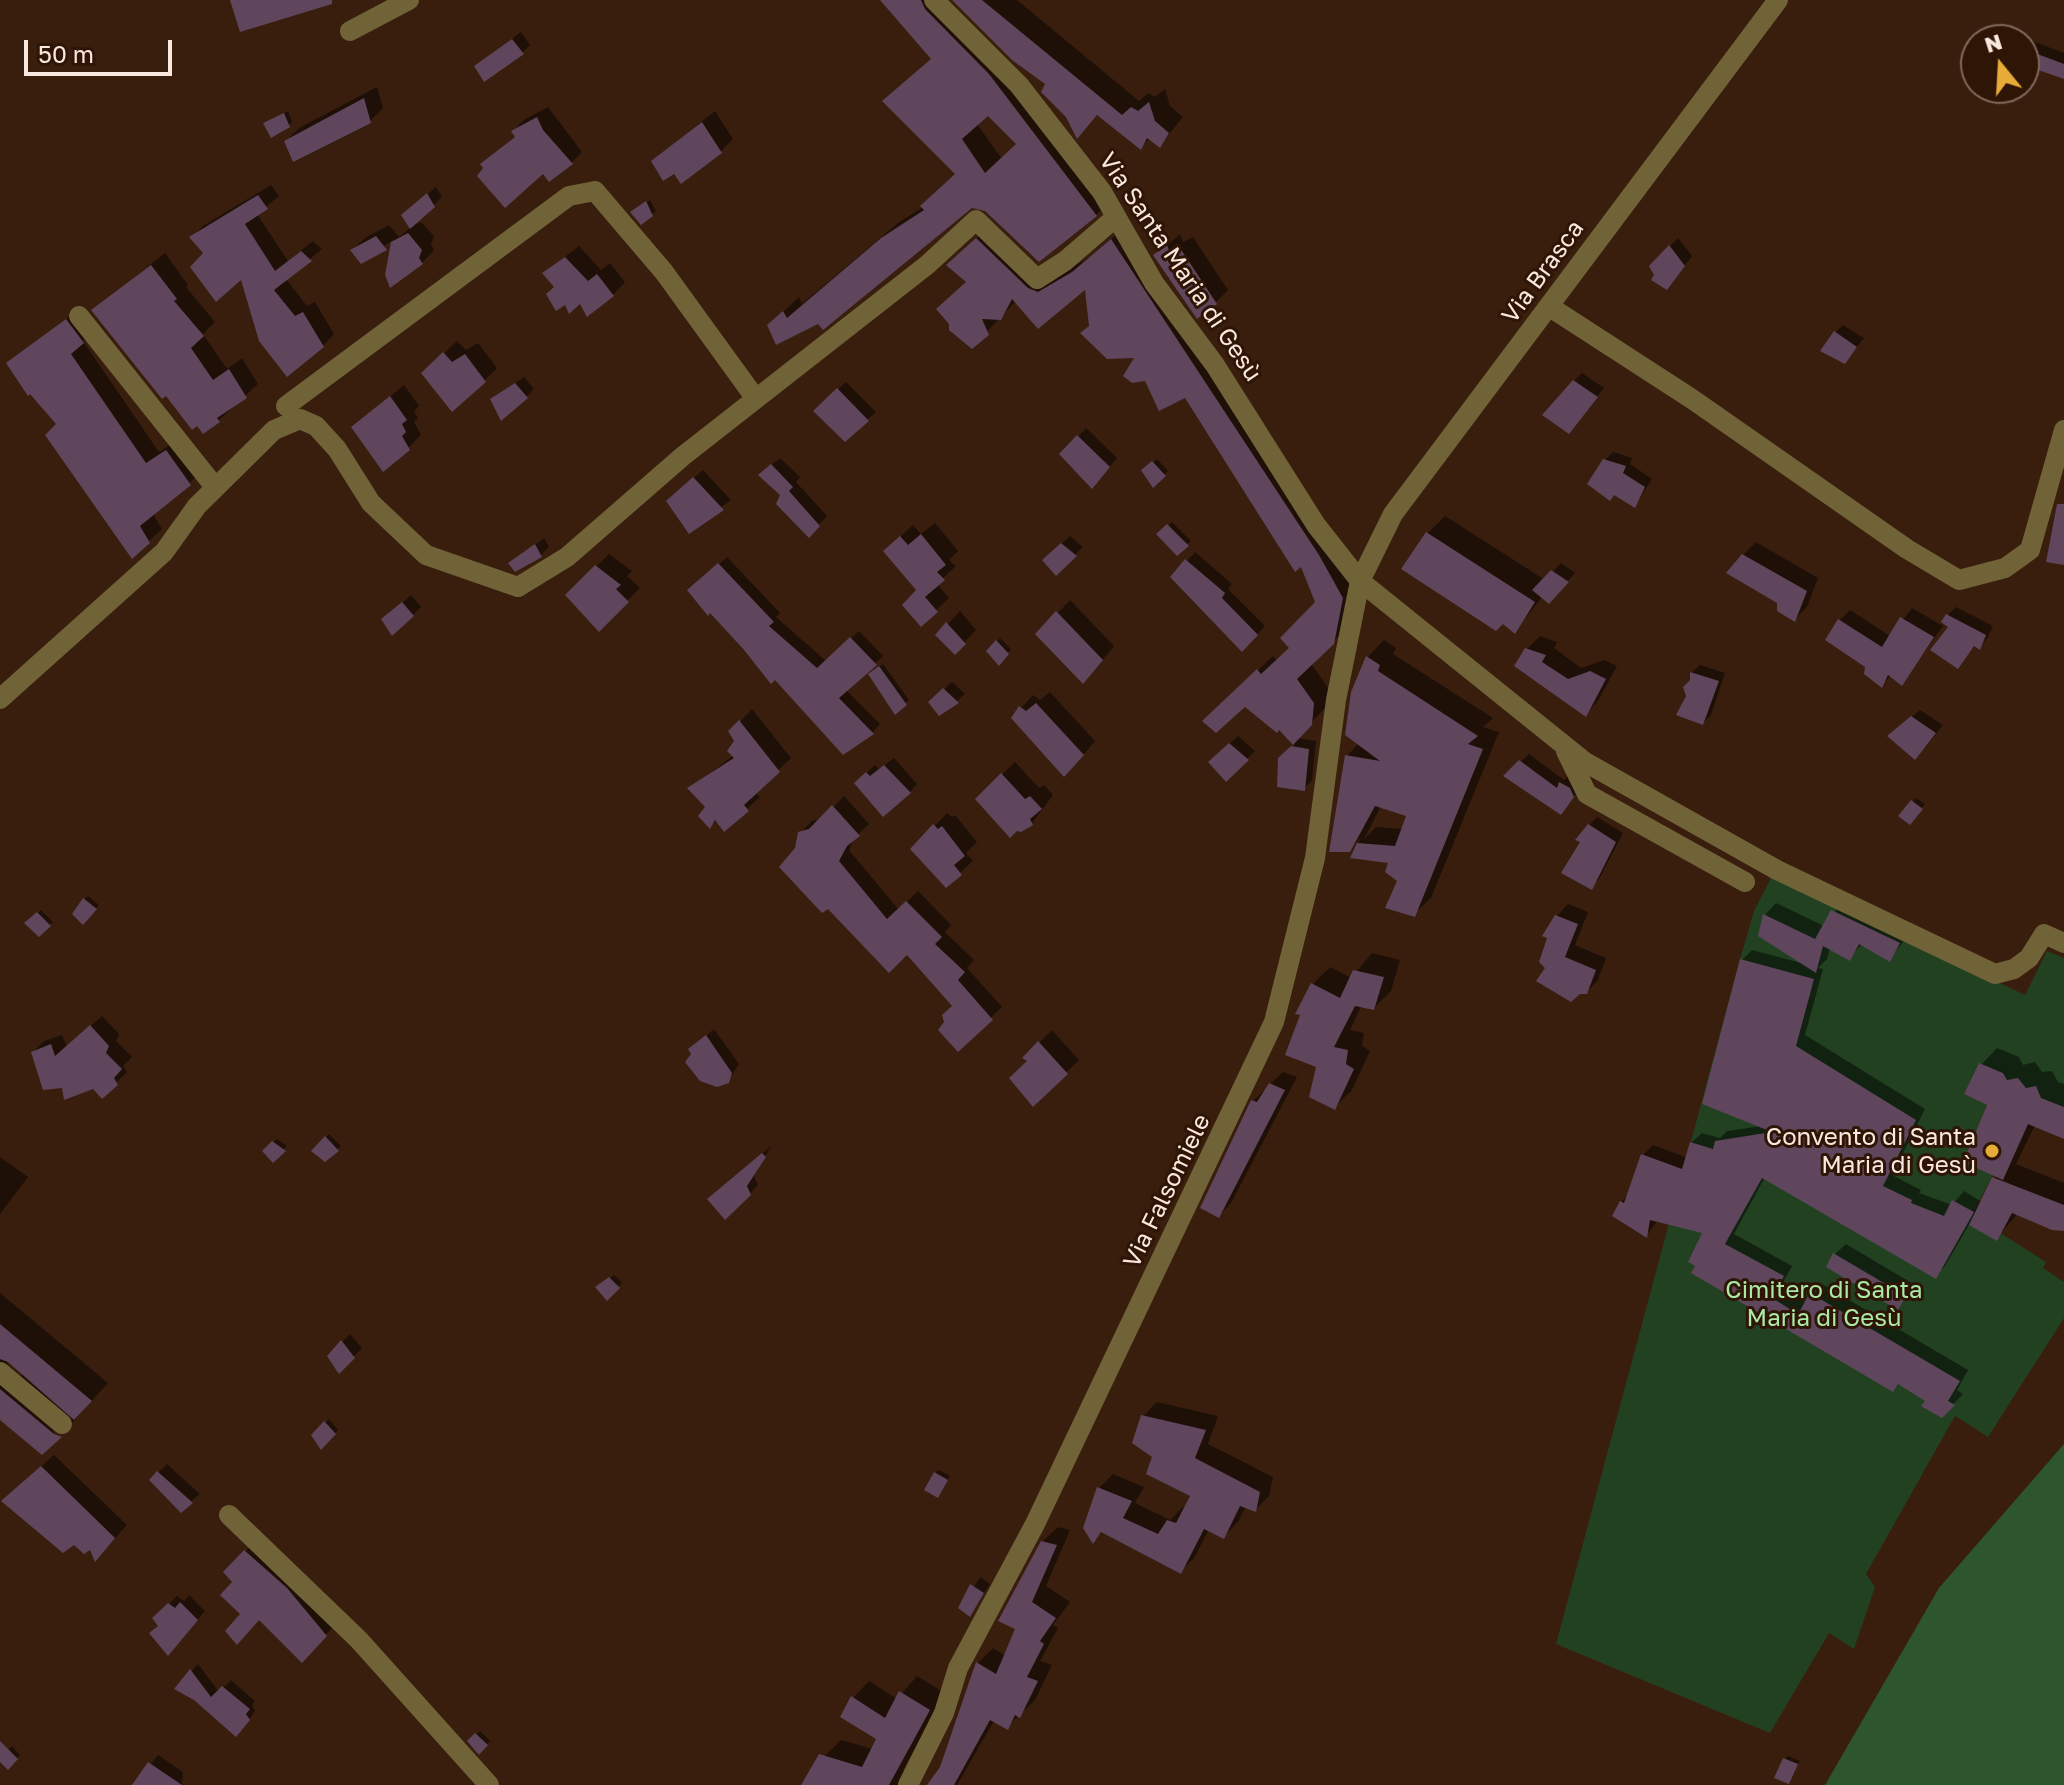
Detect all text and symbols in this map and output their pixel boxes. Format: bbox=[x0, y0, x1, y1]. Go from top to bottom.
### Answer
scale bar bbox=[28, 24, 176, 74]
north arrow bbox=[1960, 24, 2040, 104]
text: N bbox=[1981, 27, 2005, 58]
text: 50 m bbox=[38, 39, 94, 68]
street label: Via Santa Maria di Gesù bbox=[1093, 147, 1267, 387]
street label: Via Brasca bbox=[1496, 215, 1590, 329]
street label: Via Falsomiele bbox=[1117, 1110, 1217, 1272]
place label: Convento di Santa Maria di Gesù bbox=[1766, 1123, 1976, 1179]
marker: Convento di Santa Maria di Gesù bbox=[1983, 1142, 2001, 1160]
park label: Cimitero di Santa Maria di Gesù bbox=[1725, 1276, 1923, 1332]

